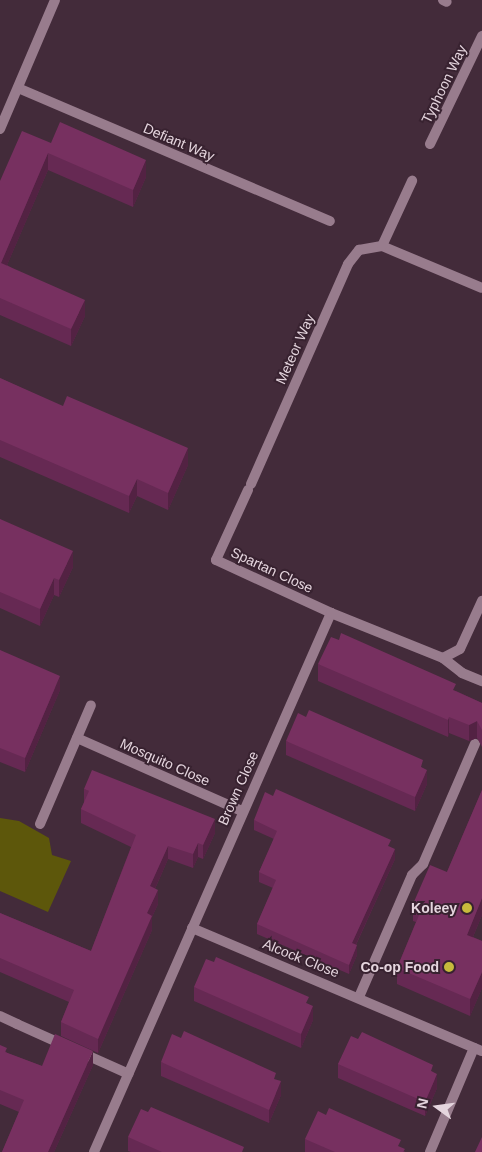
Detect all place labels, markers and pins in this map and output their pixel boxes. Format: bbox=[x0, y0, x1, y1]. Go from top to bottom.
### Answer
place label: Koleey bbox=[411, 900, 457, 916]
marker: Koleey bbox=[461, 902, 473, 914]
place label: Co-op Food bbox=[360, 959, 439, 975]
marker: Co-op Food bbox=[443, 961, 455, 973]

